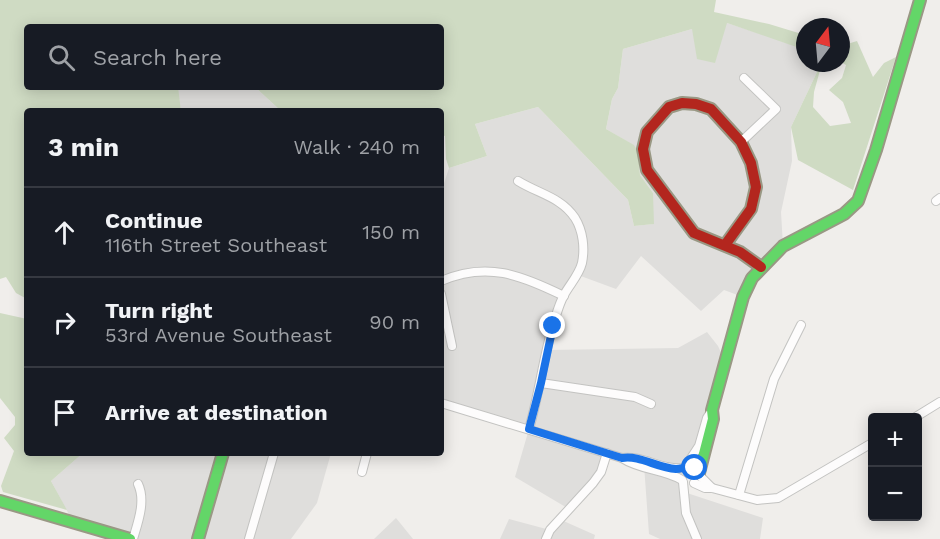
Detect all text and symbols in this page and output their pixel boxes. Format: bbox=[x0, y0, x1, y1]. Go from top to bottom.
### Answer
north arrow bbox=[796, 18, 850, 72]
search box bbox=[24, 24, 444, 90]
icon: search bbox=[45, 41, 78, 74]
text: Search here bbox=[93, 45, 222, 70]
text: 3 min bbox=[48, 132, 119, 162]
text: Walk · 240 m bbox=[293, 135, 420, 159]
text: Continue bbox=[105, 208, 203, 233]
icon: ahead bbox=[48, 216, 81, 249]
text: 150 m bbox=[362, 220, 420, 244]
text: 116th Street Southeast bbox=[105, 233, 327, 257]
text: Turn right bbox=[105, 298, 212, 323]
icon: right bbox=[48, 306, 81, 339]
text: 90 m bbox=[369, 310, 420, 334]
route end bbox=[539, 312, 565, 338]
text: 53rd Avenue Southeast bbox=[105, 323, 332, 347]
icon: arrive bbox=[48, 396, 81, 429]
text: Arrive at destination bbox=[105, 400, 328, 425]
map controls bbox=[868, 413, 922, 521]
button: + bbox=[868, 413, 922, 467]
route start bbox=[681, 454, 707, 480]
button: − bbox=[868, 467, 922, 521]

